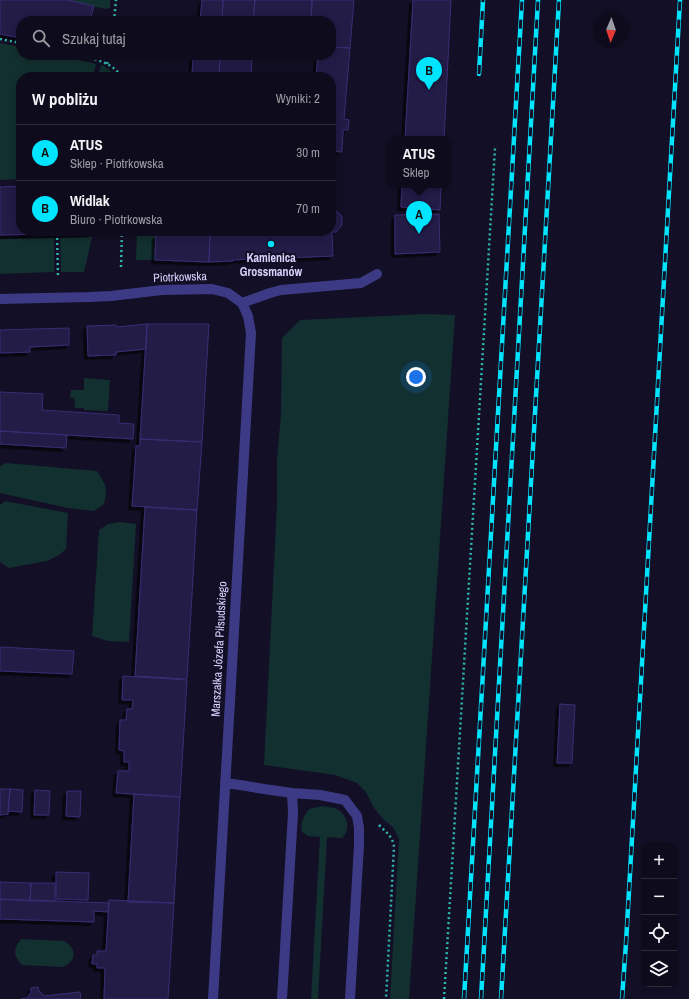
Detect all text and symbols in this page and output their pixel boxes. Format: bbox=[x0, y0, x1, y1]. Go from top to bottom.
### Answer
north arrow bbox=[593, 12, 629, 48]
search box bbox=[16, 16, 336, 60]
icon: search bbox=[30, 27, 52, 49]
text: Szukaj tutaj bbox=[62, 28, 126, 49]
pin: B bbox=[416, 57, 442, 90]
text: W pobliżu bbox=[32, 87, 98, 110]
text: Wyniki: 2 bbox=[276, 90, 320, 107]
text: ATUS bbox=[70, 134, 103, 155]
popup bbox=[388, 136, 450, 188]
text: ATUS bbox=[403, 143, 435, 164]
text: A bbox=[41, 144, 49, 161]
text: 30 m bbox=[296, 144, 320, 161]
text: Sklep · Piotrkowska bbox=[70, 155, 164, 172]
text: Sklep bbox=[403, 164, 429, 181]
text: Widlak bbox=[70, 190, 110, 211]
text: B bbox=[41, 200, 49, 217]
text: 70 m bbox=[296, 200, 320, 217]
pin: A bbox=[406, 201, 432, 234]
text: Biuro · Piotrkowska bbox=[70, 211, 162, 228]
marker: Kamienica Grossmanów bbox=[266, 239, 276, 249]
place label: Kamienica Grossmanów bbox=[240, 250, 303, 280]
street label: Piotrkowska bbox=[153, 268, 208, 286]
your location bbox=[406, 367, 426, 387]
street label: Marszałka Józefa Piłsudskiego bbox=[207, 581, 231, 717]
map controls bbox=[641, 843, 677, 987]
button: + bbox=[641, 843, 677, 879]
button: − bbox=[641, 879, 677, 915]
button: locate bbox=[641, 915, 677, 951]
button: layers bbox=[641, 951, 677, 987]

